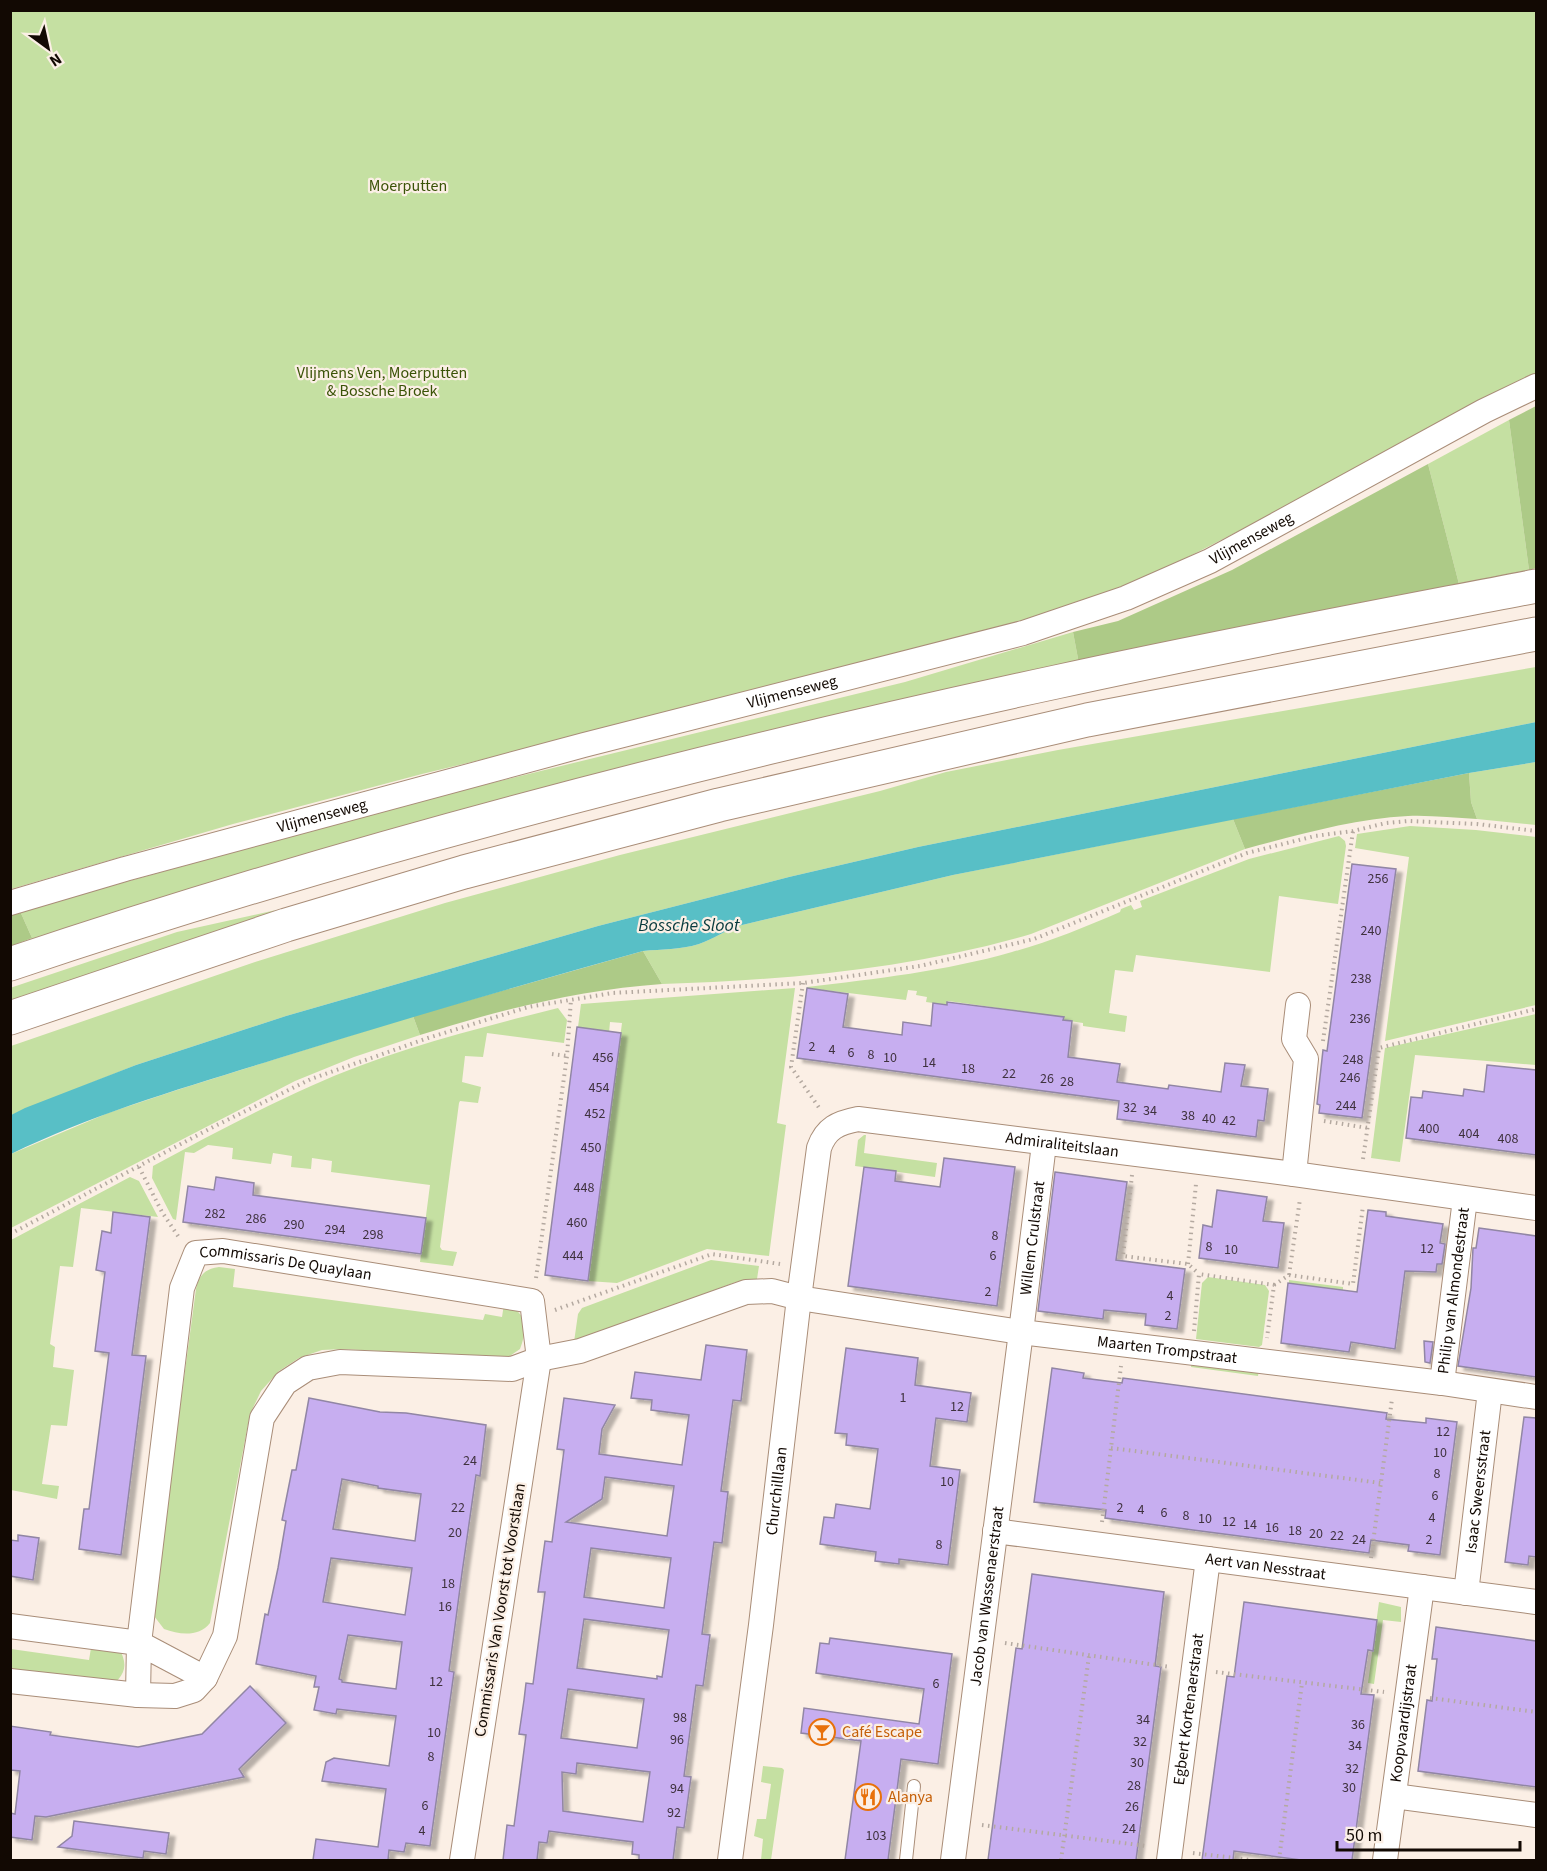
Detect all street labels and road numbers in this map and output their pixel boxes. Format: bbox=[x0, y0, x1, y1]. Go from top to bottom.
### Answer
street label: Vlijmenseweg bbox=[1205, 507, 1297, 570]
street label: Vlijmenseweg bbox=[745, 670, 839, 714]
street label: Vlijmenseweg bbox=[275, 793, 369, 838]
street label: Admiraliteitslaan bbox=[1004, 1127, 1120, 1163]
street label: Willem Crulstraat bbox=[1015, 1179, 1050, 1296]
street label: Philip van Almondestraat bbox=[1432, 1206, 1475, 1375]
street label: Commissaris De Quaylaan bbox=[199, 1239, 373, 1286]
street label: Maarten Trompstraat bbox=[1096, 1330, 1239, 1369]
street label: Isaac Sweersstraat bbox=[1460, 1428, 1496, 1555]
street label: Churchilllaan bbox=[761, 1445, 793, 1536]
street label: Commissaris Van Voorst tot Voorstlaan bbox=[469, 1482, 531, 1738]
street label: Jacob van Wassenaerstraat bbox=[965, 1504, 1010, 1687]
street label: Aert van Nesstraat bbox=[1204, 1548, 1328, 1585]
street label: Egbert Kortenaerstraat bbox=[1168, 1632, 1209, 1786]
street label: Koopvaardijstraat bbox=[1385, 1662, 1423, 1784]

